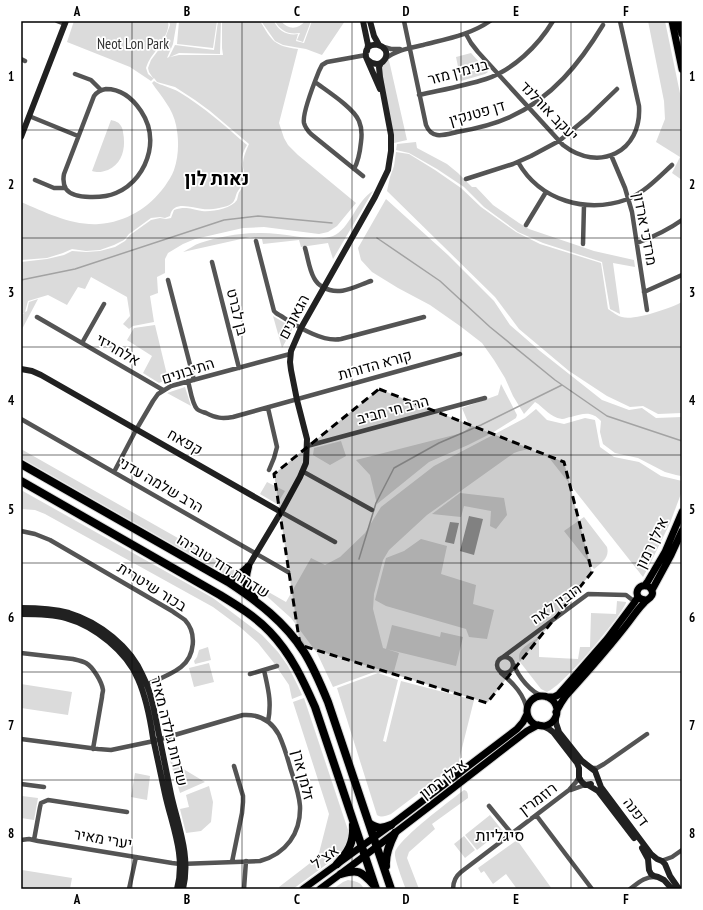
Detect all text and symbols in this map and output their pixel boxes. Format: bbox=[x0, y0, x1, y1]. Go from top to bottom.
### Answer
text: A bbox=[73, 3, 81, 20]
text: B bbox=[184, 3, 190, 20]
text: C bbox=[294, 3, 300, 20]
text: D bbox=[403, 3, 410, 20]
text: E bbox=[513, 3, 519, 20]
text: F bbox=[623, 3, 629, 20]
park label: Neot Lon Park bbox=[97, 34, 169, 53]
street label: בנימין מזר bbox=[426, 54, 490, 89]
text: 1 bbox=[8, 68, 14, 85]
text: 1 bbox=[689, 68, 695, 85]
street label: יעקב אורלנד bbox=[516, 77, 583, 145]
street label: דן פטנקין bbox=[447, 95, 507, 130]
district label: נאות לון bbox=[185, 166, 249, 190]
text: 2 bbox=[8, 176, 14, 193]
text: 2 bbox=[689, 176, 695, 193]
street label: מרדכי ארדון bbox=[629, 191, 662, 267]
text: 3 bbox=[8, 284, 14, 301]
text: 3 bbox=[689, 284, 695, 301]
street label: בן לברט bbox=[223, 286, 252, 337]
street label: הגאונים bbox=[274, 291, 313, 342]
street label: אלחריזי bbox=[93, 329, 144, 370]
street label: קורא הדורות bbox=[336, 345, 414, 384]
street label: התיבונים bbox=[159, 353, 217, 388]
street label: הרב חי חביב bbox=[355, 391, 431, 428]
text: 4 bbox=[8, 392, 15, 409]
text: 4 bbox=[689, 392, 696, 409]
street label: קפאח bbox=[164, 424, 206, 459]
street label: הרב שלמה עדני bbox=[115, 453, 207, 517]
text: 5 bbox=[8, 501, 14, 518]
text: 5 bbox=[689, 501, 695, 518]
street label: אילן רמון bbox=[631, 514, 672, 572]
street label: שדרות דוד טוביהו bbox=[173, 529, 274, 602]
street label: בכור שיטרית bbox=[114, 558, 190, 615]
street label: רובין לאה bbox=[527, 579, 585, 628]
text: 6 bbox=[8, 609, 14, 626]
text: 6 bbox=[689, 609, 695, 626]
street label: שדרות גולדה מאיר bbox=[147, 674, 192, 788]
text: 7 bbox=[8, 717, 14, 734]
text: 7 bbox=[689, 717, 695, 734]
street label: זלמן ארן bbox=[288, 748, 319, 802]
street label: אילן רמון bbox=[415, 754, 470, 803]
street label: רוזמרין bbox=[515, 778, 561, 819]
street label: דפנה bbox=[619, 793, 654, 830]
street label: יערי מאיר bbox=[72, 824, 134, 853]
text: 8 bbox=[8, 825, 14, 842]
district label: סיגליות bbox=[476, 825, 524, 845]
text: 8 bbox=[689, 825, 695, 842]
street label: אצ"ל bbox=[307, 840, 342, 873]
text: A bbox=[73, 891, 81, 908]
text: B bbox=[184, 891, 190, 908]
text: C bbox=[294, 891, 300, 908]
text: D bbox=[403, 891, 410, 908]
text: E bbox=[513, 891, 519, 908]
text: F bbox=[623, 891, 629, 908]

